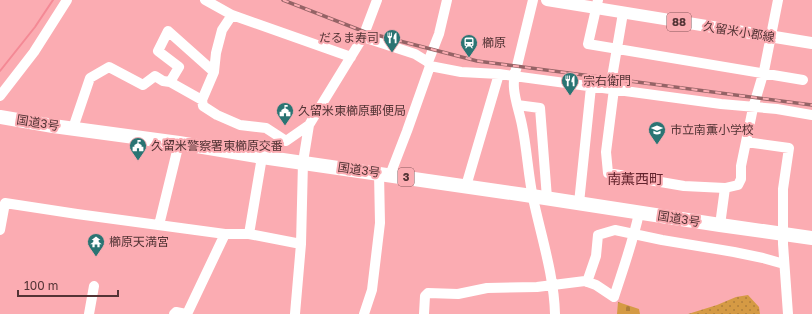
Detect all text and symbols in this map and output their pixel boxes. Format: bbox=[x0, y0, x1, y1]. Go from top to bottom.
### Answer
road number: 88 bbox=[667, 13, 691, 31]
street label: 久留米小郡線 bbox=[702, 18, 776, 45]
restaurant icon: だるま寿司 bbox=[382, 28, 402, 53]
place label: だるま寿司 bbox=[319, 30, 379, 45]
station icon: 櫛原 bbox=[459, 33, 479, 58]
place label: 櫛原 bbox=[482, 35, 506, 50]
restaurant icon: 宗右衛門 bbox=[560, 71, 580, 96]
place label: 宗右衛門 bbox=[583, 73, 631, 88]
public building icon: 久留米東櫛原郵便局 bbox=[275, 101, 295, 126]
place label: 久留米東櫛原郵便局 bbox=[298, 103, 406, 118]
street label: 国道3号 bbox=[16, 112, 61, 133]
school or university icon: 市立南薫小学校 bbox=[647, 120, 667, 145]
place label: 市立南薫小学校 bbox=[670, 122, 754, 137]
public building icon: 久留米警察署東櫛原交番 bbox=[128, 136, 148, 161]
place label: 久留米警察署東櫛原交番 bbox=[151, 138, 283, 153]
street label: 国道3号 bbox=[337, 159, 381, 180]
road number: 3 bbox=[398, 168, 414, 186]
district label: 南薫西町 bbox=[607, 170, 663, 187]
street label: 国道3号 bbox=[657, 208, 702, 229]
temple icon: 櫛原天満宮 bbox=[86, 232, 106, 257]
place label: 櫛原天満宮 bbox=[109, 234, 169, 249]
scale bar bbox=[18, 272, 118, 298]
text: 100 m bbox=[24, 278, 58, 293]

